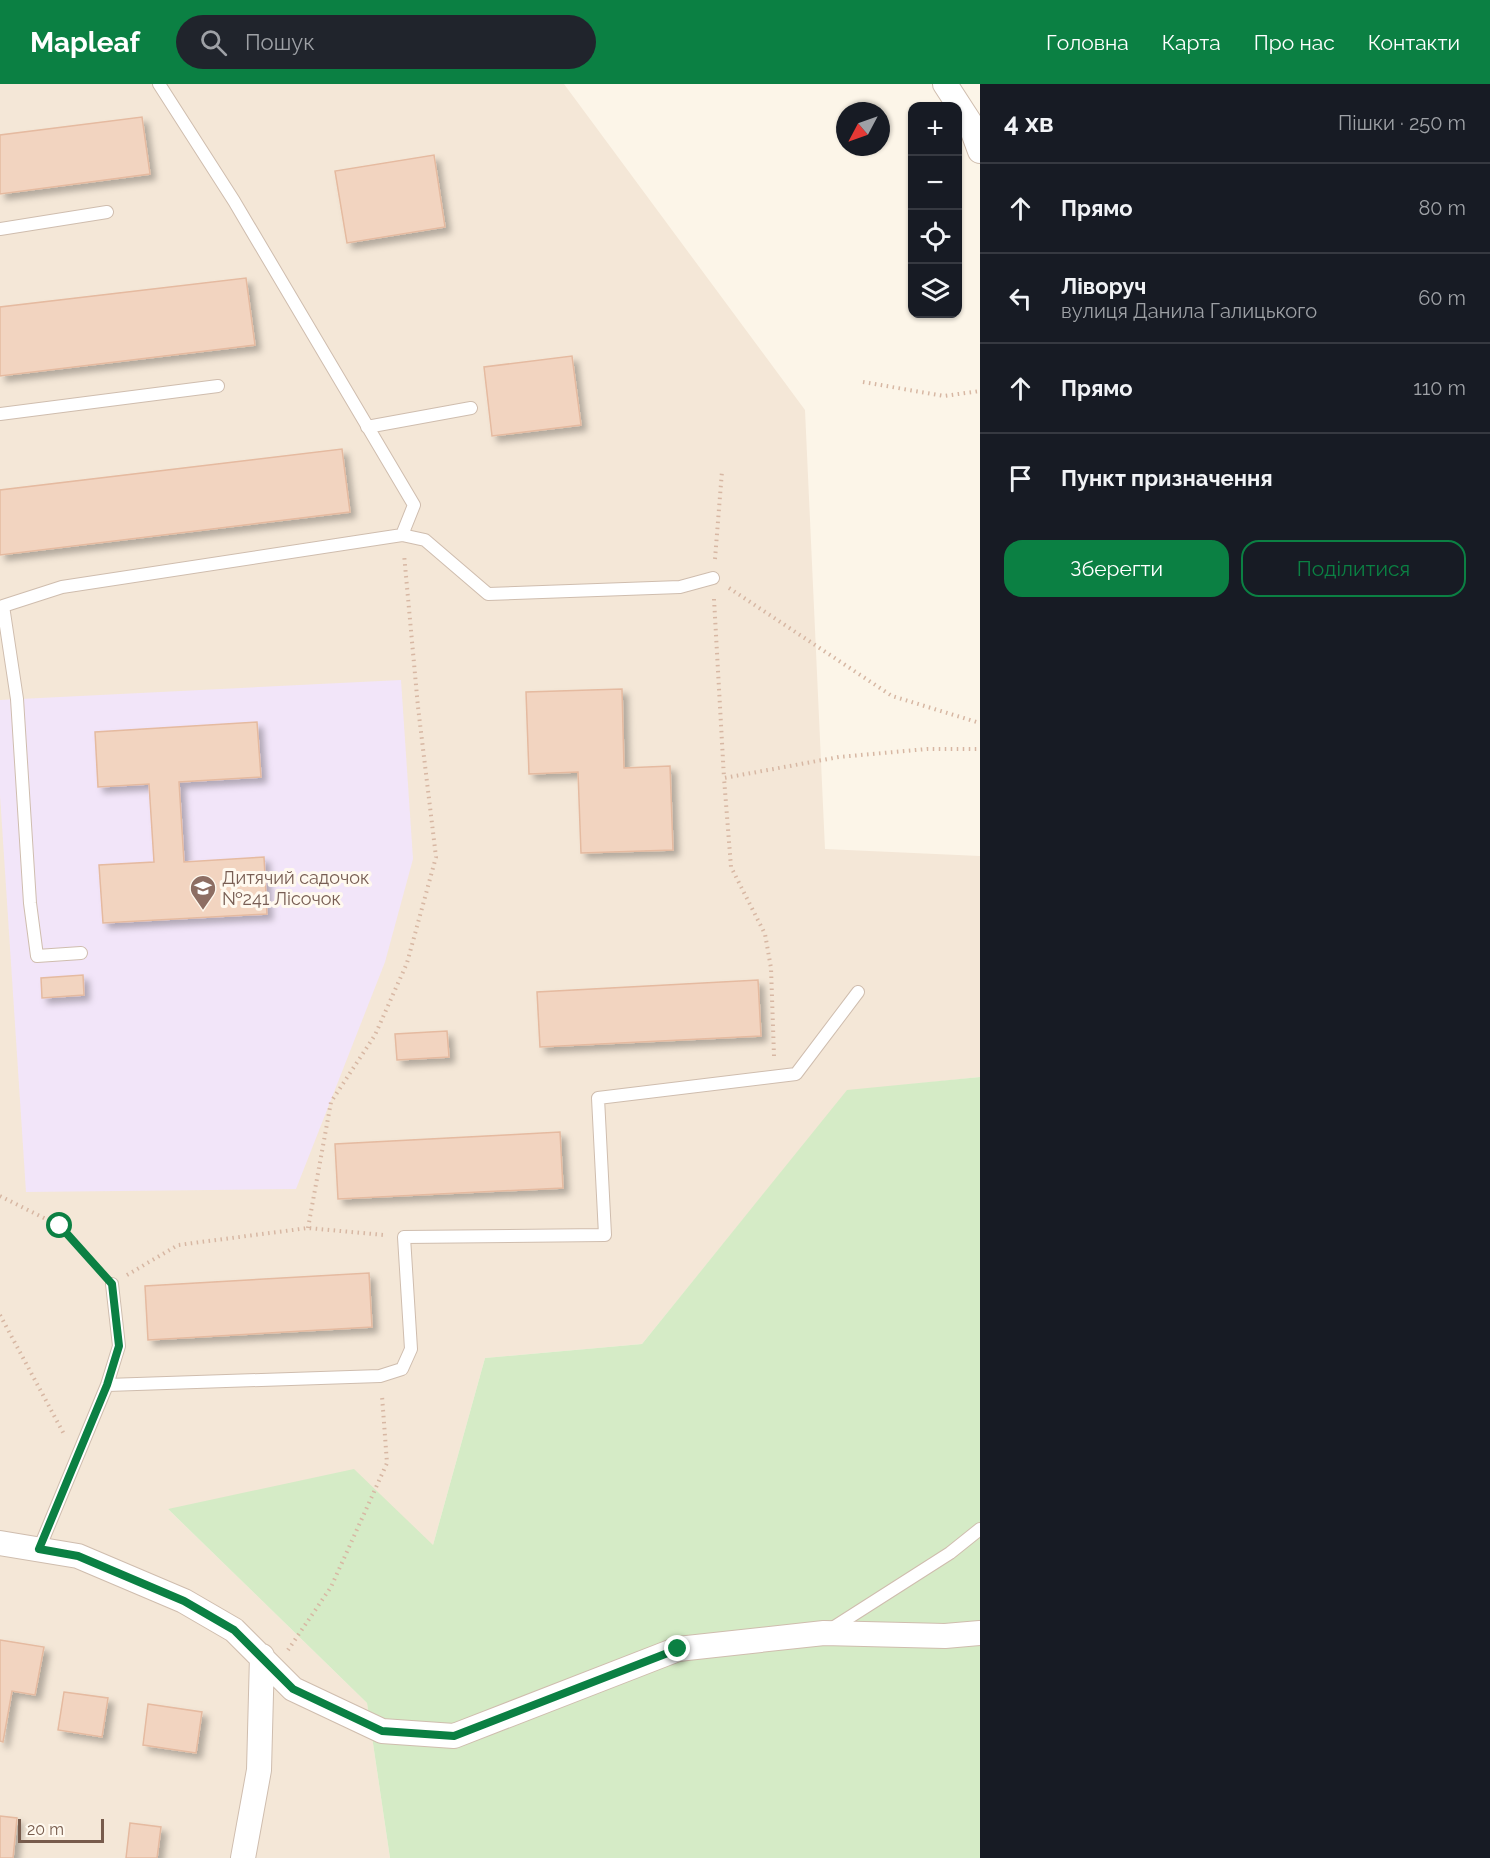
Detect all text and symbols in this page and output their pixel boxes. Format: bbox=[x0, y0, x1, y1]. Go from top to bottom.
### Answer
search box bbox=[176, 15, 596, 69]
text: Mapleaf bbox=[30, 26, 140, 59]
icon: search bbox=[197, 26, 230, 59]
text: Пошук bbox=[245, 29, 315, 55]
text: Головна bbox=[1046, 30, 1129, 55]
text: Карта bbox=[1162, 30, 1221, 55]
text: Про нас bbox=[1254, 30, 1335, 55]
text: Контакти bbox=[1368, 30, 1460, 55]
north arrow bbox=[836, 102, 890, 156]
map controls bbox=[908, 102, 962, 318]
button: + bbox=[908, 102, 962, 156]
text: 4 хв bbox=[1004, 108, 1054, 138]
text: Пішки · 250 m bbox=[1338, 111, 1466, 135]
button: − bbox=[908, 156, 962, 210]
icon: ahead bbox=[1004, 192, 1037, 225]
text: Прямо bbox=[1061, 195, 1133, 221]
text: 80 m bbox=[1418, 196, 1466, 220]
button: locate bbox=[908, 210, 962, 264]
button: layers bbox=[908, 264, 962, 318]
text: Ліворуч bbox=[1061, 273, 1146, 299]
icon: left bbox=[1004, 282, 1037, 315]
text: 60 m bbox=[1418, 286, 1466, 310]
text: вулиця Данила Галицького bbox=[1061, 299, 1317, 323]
icon: ahead bbox=[1004, 372, 1037, 405]
text: Прямо bbox=[1061, 375, 1133, 401]
text: 110 m bbox=[1413, 376, 1466, 400]
icon: arrive bbox=[1004, 462, 1037, 495]
text: Пункт призначення bbox=[1061, 465, 1273, 491]
button: Зберегти bbox=[1004, 540, 1229, 597]
button: Поділитися bbox=[1241, 540, 1466, 597]
place label: Дитячий садочок №241 Лісочок bbox=[222, 867, 369, 909]
school or university icon: Дитячий садочок №241 Лісочок bbox=[188, 873, 218, 911]
route start bbox=[46, 1212, 72, 1238]
route end bbox=[664, 1635, 690, 1661]
scale bar bbox=[18, 1816, 104, 1844]
text: 20 m bbox=[27, 1820, 64, 1839]

